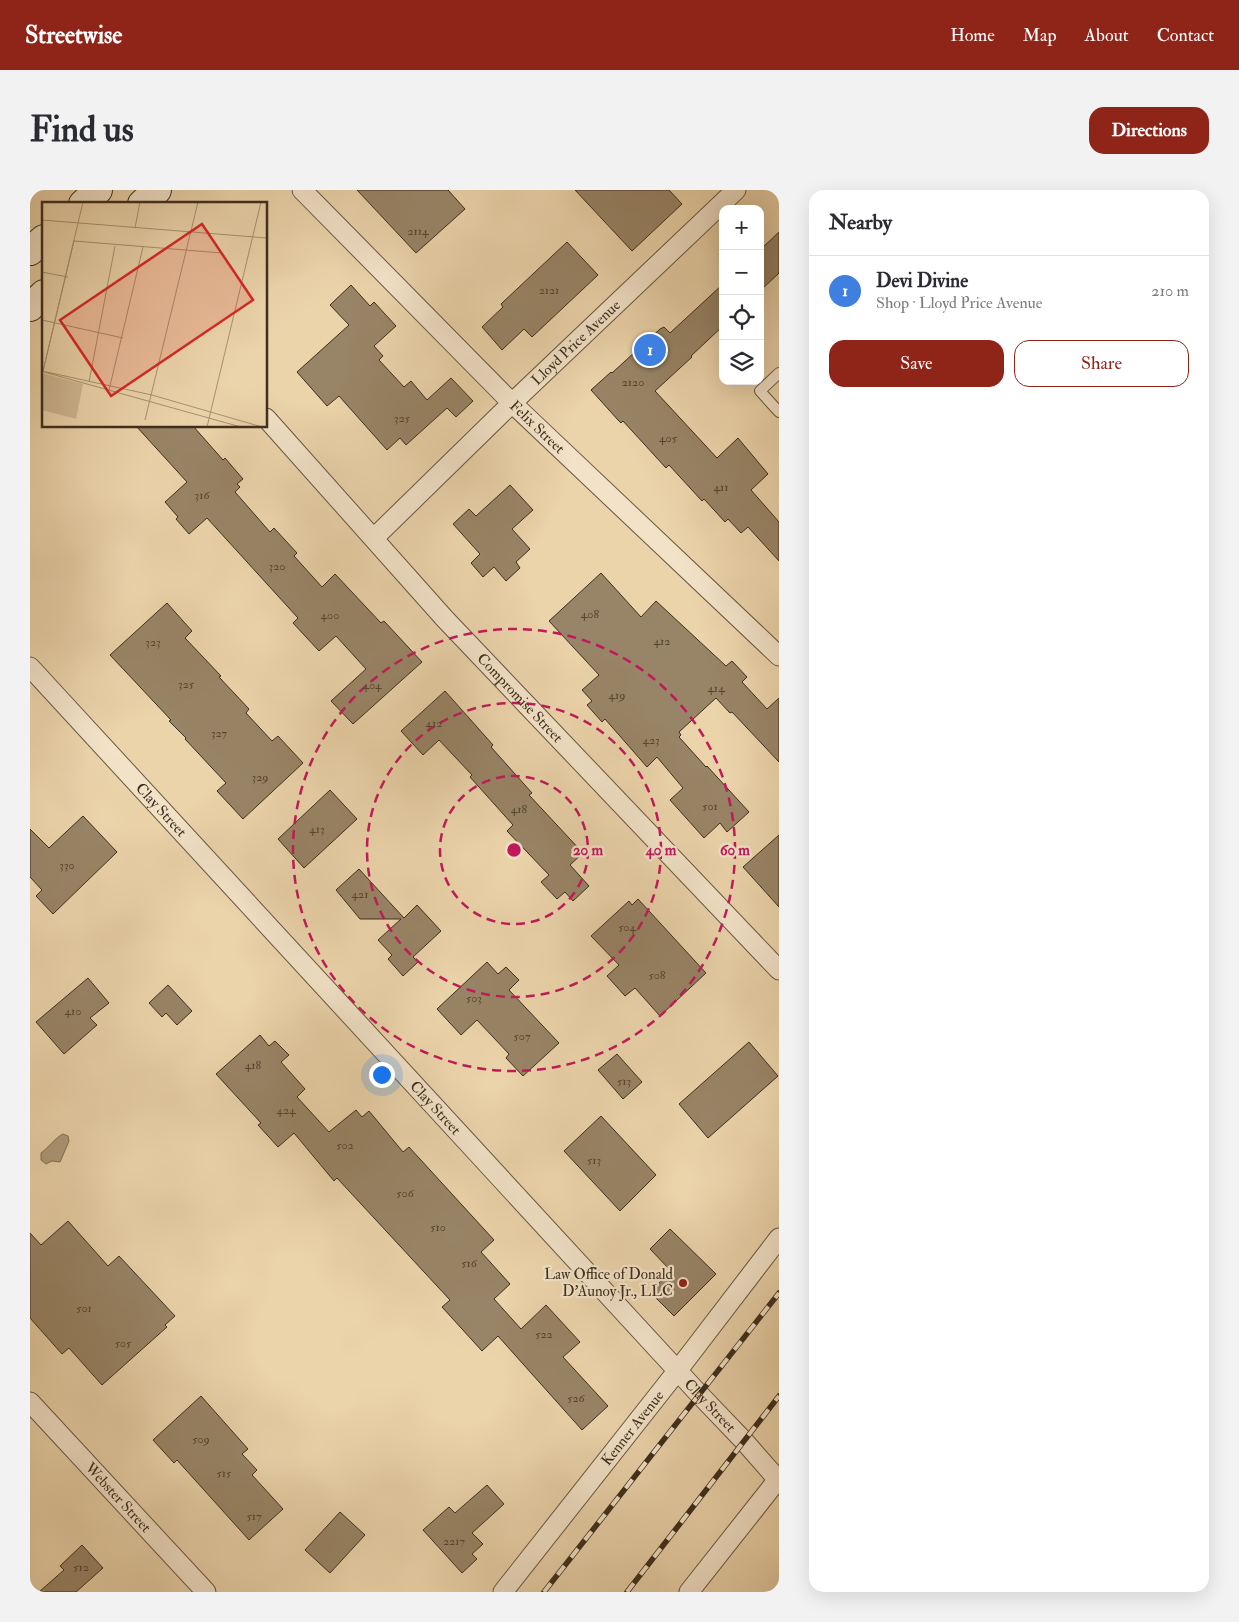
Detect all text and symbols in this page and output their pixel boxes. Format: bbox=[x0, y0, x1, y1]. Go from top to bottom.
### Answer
text: Streetwise bbox=[25, 20, 122, 51]
text: Home bbox=[950, 24, 995, 47]
text: Map bbox=[1023, 24, 1057, 47]
text: About bbox=[1085, 24, 1129, 47]
text: Contact bbox=[1157, 24, 1214, 47]
button: Directions bbox=[1089, 107, 1209, 154]
text: Find us bbox=[30, 108, 134, 152]
inset map bbox=[42, 202, 268, 428]
map controls bbox=[719, 205, 764, 385]
button: + bbox=[719, 205, 764, 250]
text: Nearby bbox=[829, 209, 892, 236]
house number: 2114 bbox=[407, 224, 429, 239]
button: − bbox=[719, 250, 764, 295]
text: Devi Divine bbox=[876, 269, 968, 293]
text: 1 bbox=[842, 281, 848, 301]
text: 210 m bbox=[1151, 281, 1189, 301]
house number: 2121 bbox=[539, 283, 559, 298]
text: Shop · Lloyd Price Avenue bbox=[876, 293, 1043, 313]
button: locate bbox=[719, 295, 764, 340]
street label: Lloyd Price Avenue bbox=[527, 296, 624, 389]
pin: 1 bbox=[634, 331, 666, 369]
button: layers bbox=[719, 340, 764, 385]
button: Save bbox=[829, 340, 1004, 387]
button: Share bbox=[1014, 340, 1189, 387]
house number: 2120 bbox=[622, 375, 644, 390]
street label: Felix Street bbox=[506, 396, 569, 458]
house number: 325 bbox=[394, 411, 411, 426]
house number: 405 bbox=[659, 431, 678, 446]
house number: 411 bbox=[713, 480, 729, 495]
house number: 316 bbox=[195, 488, 210, 503]
house number: 320 bbox=[269, 559, 285, 574]
house number: 408 bbox=[581, 607, 599, 622]
house number: 400 bbox=[321, 608, 339, 623]
house number: 412 bbox=[654, 634, 670, 649]
house number: 323 bbox=[145, 635, 161, 650]
street label: Compromise Street bbox=[473, 649, 567, 747]
house number: 325 bbox=[178, 677, 195, 692]
house number: 404 bbox=[362, 678, 382, 693]
house number: 414 bbox=[707, 681, 725, 696]
house number: 419 bbox=[609, 688, 625, 703]
house number: 412 bbox=[426, 716, 442, 731]
house number: 327 bbox=[211, 726, 228, 741]
house number: 423 bbox=[642, 733, 660, 748]
house number: 329 bbox=[252, 770, 268, 785]
street label: Clay Street bbox=[132, 779, 191, 841]
house number: 501 bbox=[702, 799, 718, 814]
house number: 418 bbox=[511, 802, 528, 817]
house number: 413 bbox=[309, 822, 325, 837]
centre of rings bbox=[505, 841, 523, 859]
text: 20 m bbox=[573, 841, 603, 860]
text: 40 m bbox=[645, 841, 677, 860]
text: 60 m bbox=[720, 841, 750, 860]
house number: 330 bbox=[59, 858, 75, 873]
house number: 421 bbox=[352, 887, 368, 902]
house number: 504 bbox=[618, 920, 636, 935]
house number: 508 bbox=[649, 968, 666, 983]
house number: 503 bbox=[466, 991, 482, 1006]
house number: 410 bbox=[65, 1004, 81, 1019]
house number: 507 bbox=[514, 1029, 531, 1044]
house number: 418 bbox=[245, 1058, 262, 1073]
your location bbox=[369, 1062, 395, 1088]
house number: 513 bbox=[617, 1074, 631, 1089]
street label: Clay Street bbox=[406, 1077, 465, 1139]
house number: 424 bbox=[276, 1103, 296, 1118]
house number: 502 bbox=[336, 1138, 354, 1153]
house number: 513 bbox=[587, 1153, 601, 1168]
house number: 506 bbox=[396, 1186, 415, 1201]
house number: 510 bbox=[430, 1220, 446, 1235]
house number: 516 bbox=[461, 1256, 478, 1271]
place label: Law Office of Donald D'Aunoy Jr., LLC bbox=[544, 1265, 674, 1302]
marker: Law Office of Donald D'Aunoy Jr., LLC bbox=[677, 1277, 689, 1289]
house number: 501 bbox=[76, 1301, 92, 1316]
house number: 522 bbox=[535, 1327, 553, 1342]
house number: 505 bbox=[115, 1336, 132, 1351]
street label: Clay Street bbox=[680, 1375, 740, 1436]
street label: Kenner Avenue bbox=[597, 1386, 668, 1469]
house number: 526 bbox=[567, 1391, 586, 1406]
house number: 509 bbox=[192, 1432, 210, 1447]
street label: Webster Street bbox=[81, 1458, 156, 1537]
house number: 515 bbox=[217, 1466, 232, 1481]
house number: 517 bbox=[246, 1509, 262, 1524]
house number: 2217 bbox=[443, 1534, 465, 1549]
house number: 512 bbox=[73, 1560, 89, 1575]

